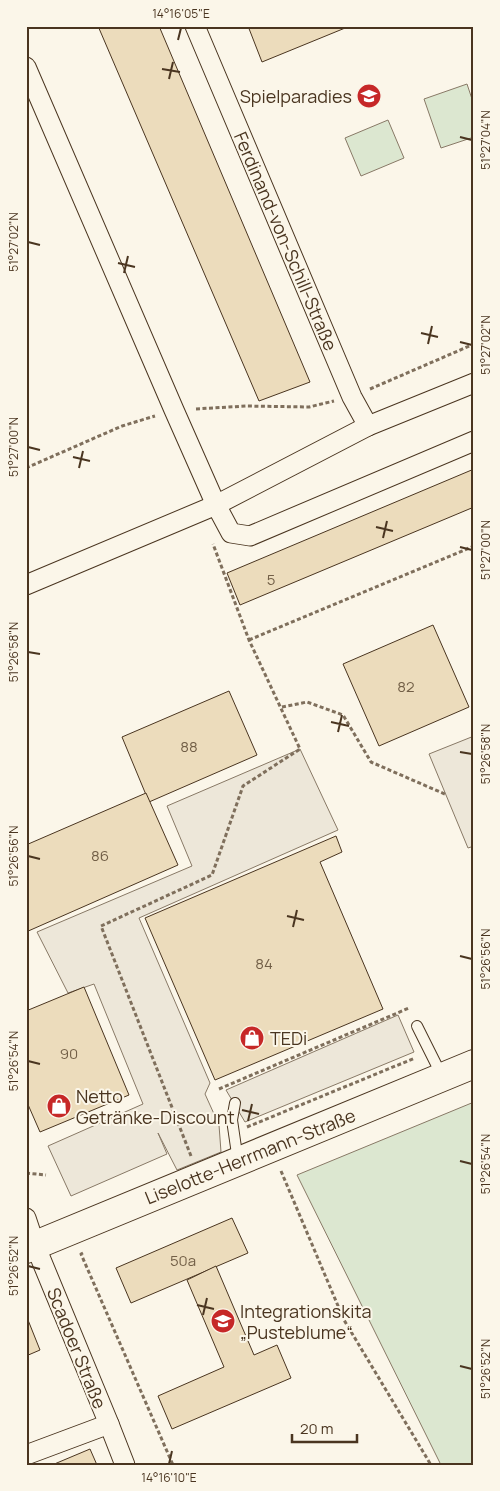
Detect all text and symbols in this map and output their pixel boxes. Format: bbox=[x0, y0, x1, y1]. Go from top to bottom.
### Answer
text: 14°16'05"E bbox=[152, 5, 210, 22]
school or university icon: Spielparadies bbox=[356, 83, 382, 109]
place label: Spielparadies bbox=[240, 84, 352, 108]
text: 51°27'04"N bbox=[477, 110, 494, 170]
street label: Ferdinand-von-Schill-Straße bbox=[229, 128, 343, 354]
text: 51°27'02"N bbox=[5, 212, 22, 272]
text: 51°27'02"N bbox=[477, 315, 494, 375]
text: 51°27'00"N bbox=[5, 417, 22, 477]
text: 51°27'00"N bbox=[477, 520, 494, 580]
house number: 5 bbox=[267, 569, 275, 590]
text: 51°26'58"N bbox=[5, 622, 22, 682]
house number: 82 bbox=[397, 676, 415, 697]
text: 51°26'58"N bbox=[477, 724, 494, 784]
house number: 88 bbox=[180, 736, 198, 757]
text: 51°26'56"N bbox=[5, 825, 22, 887]
house number: 86 bbox=[91, 845, 109, 866]
text: 51°26'56"N bbox=[477, 928, 494, 990]
house number: 84 bbox=[255, 953, 273, 974]
shop icon: TEDi bbox=[239, 1025, 265, 1051]
place label: TEDi bbox=[270, 1026, 307, 1050]
text: 51°26'54"N bbox=[5, 1031, 22, 1091]
house number: 90 bbox=[60, 1043, 78, 1064]
place label: Netto Getränke-Discount bbox=[76, 1084, 235, 1129]
shop icon: Netto Getränke-Discount bbox=[46, 1093, 72, 1119]
street label: Liselotte-Herrmann-Straße bbox=[141, 1103, 359, 1209]
text: 51°26'54"N bbox=[477, 1134, 494, 1194]
text: 51°26'52"N bbox=[5, 1236, 22, 1296]
house number: 50a bbox=[170, 1250, 196, 1271]
street label: Scadoer Straße bbox=[42, 1284, 112, 1412]
place label: Integrationskita „Pusteblume“ bbox=[240, 1299, 372, 1344]
school or university icon: Integrationskita „Pusteblume“ bbox=[210, 1308, 236, 1334]
text: 51°26'52"N bbox=[477, 1339, 494, 1399]
scale bar bbox=[292, 1411, 358, 1443]
text: 20 m bbox=[300, 1418, 333, 1439]
text: 14°16'10"E bbox=[141, 1469, 197, 1486]

